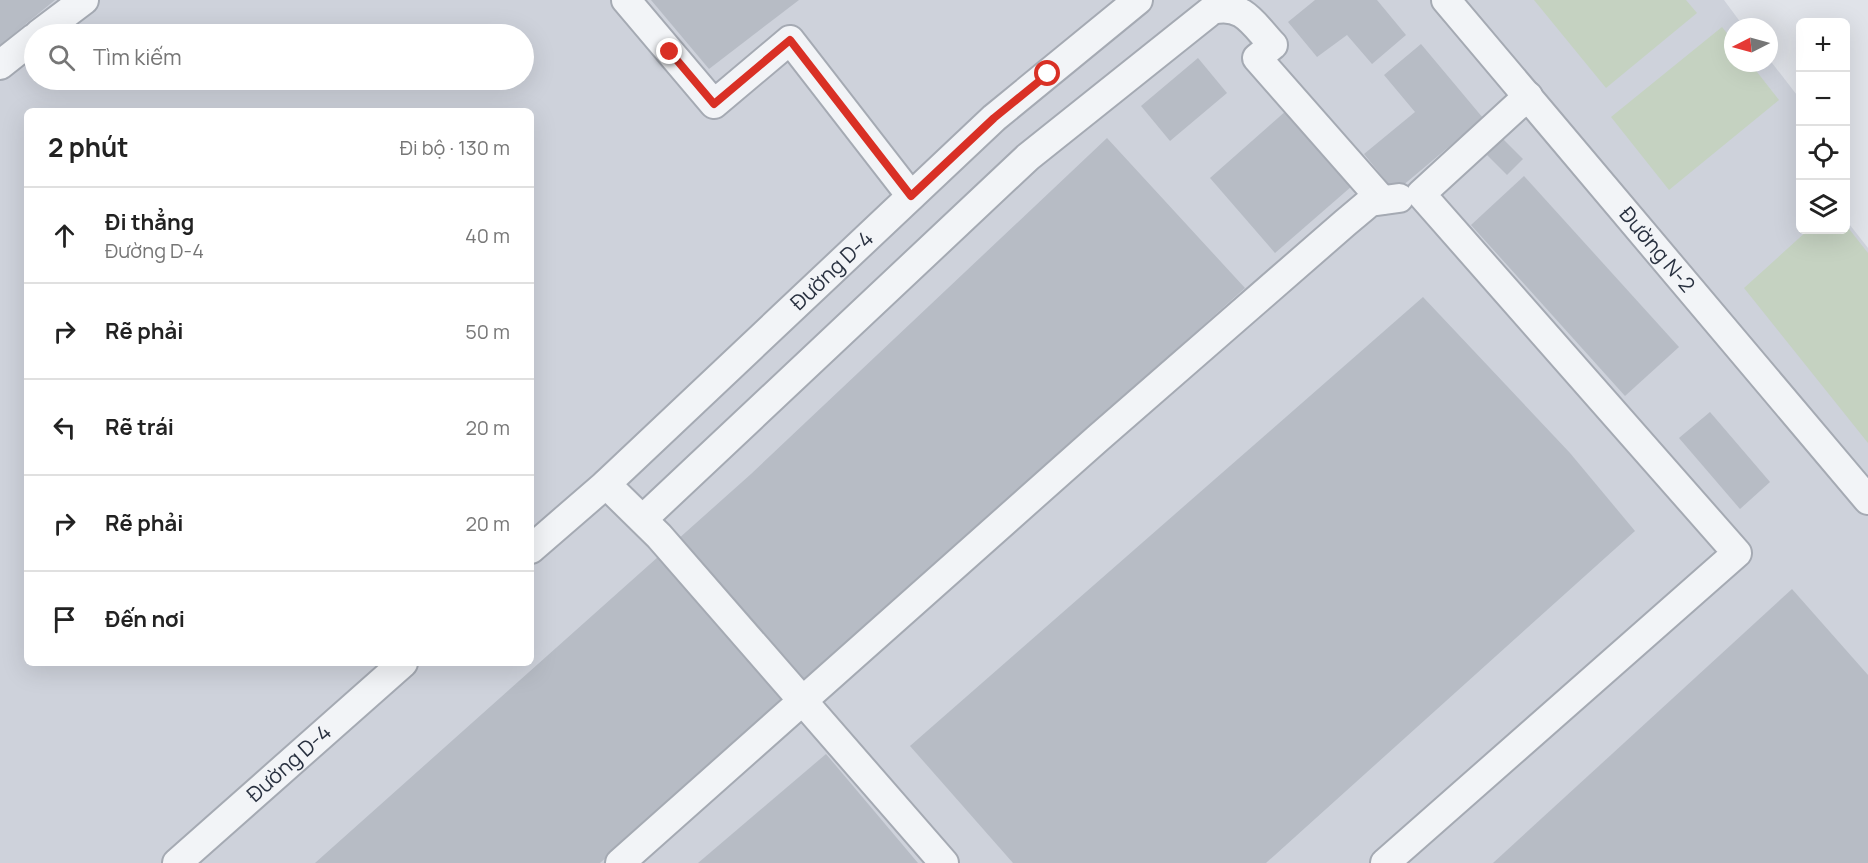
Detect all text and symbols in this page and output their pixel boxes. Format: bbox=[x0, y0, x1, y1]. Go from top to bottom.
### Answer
north arrow bbox=[1724, 18, 1778, 72]
map controls bbox=[1796, 18, 1850, 234]
button: + bbox=[1796, 18, 1850, 72]
search box bbox=[24, 24, 534, 90]
route end bbox=[656, 38, 682, 64]
icon: search bbox=[45, 41, 78, 74]
text: Tìm kiếm bbox=[93, 42, 182, 72]
route start bbox=[1034, 60, 1060, 86]
button: − bbox=[1796, 72, 1850, 126]
button: locate bbox=[1796, 126, 1850, 180]
text: 2 phút bbox=[48, 129, 128, 165]
text: Đi bộ · 130 m bbox=[400, 134, 510, 161]
button: layers bbox=[1796, 180, 1850, 234]
street label: Đường N-2 bbox=[1614, 201, 1702, 298]
text: Đi thẳng bbox=[105, 207, 194, 237]
icon: ahead bbox=[48, 219, 81, 252]
text: 40 m bbox=[465, 222, 510, 249]
street label: Đường D-4 bbox=[784, 224, 879, 316]
text: Đường D-4 bbox=[105, 237, 204, 264]
icon: right bbox=[48, 315, 81, 348]
text: Rẽ phải bbox=[105, 316, 183, 346]
text: 50 m bbox=[465, 318, 510, 345]
icon: left bbox=[48, 411, 81, 444]
text: Rẽ trái bbox=[105, 412, 174, 442]
text: 20 m bbox=[465, 414, 510, 441]
icon: right bbox=[48, 507, 81, 540]
text: Rẽ phải bbox=[105, 508, 183, 538]
text: 20 m bbox=[465, 510, 510, 537]
icon: arrive bbox=[48, 603, 81, 636]
text: Đến nơi bbox=[105, 604, 185, 634]
street label: Đường D-4 bbox=[240, 718, 337, 808]

